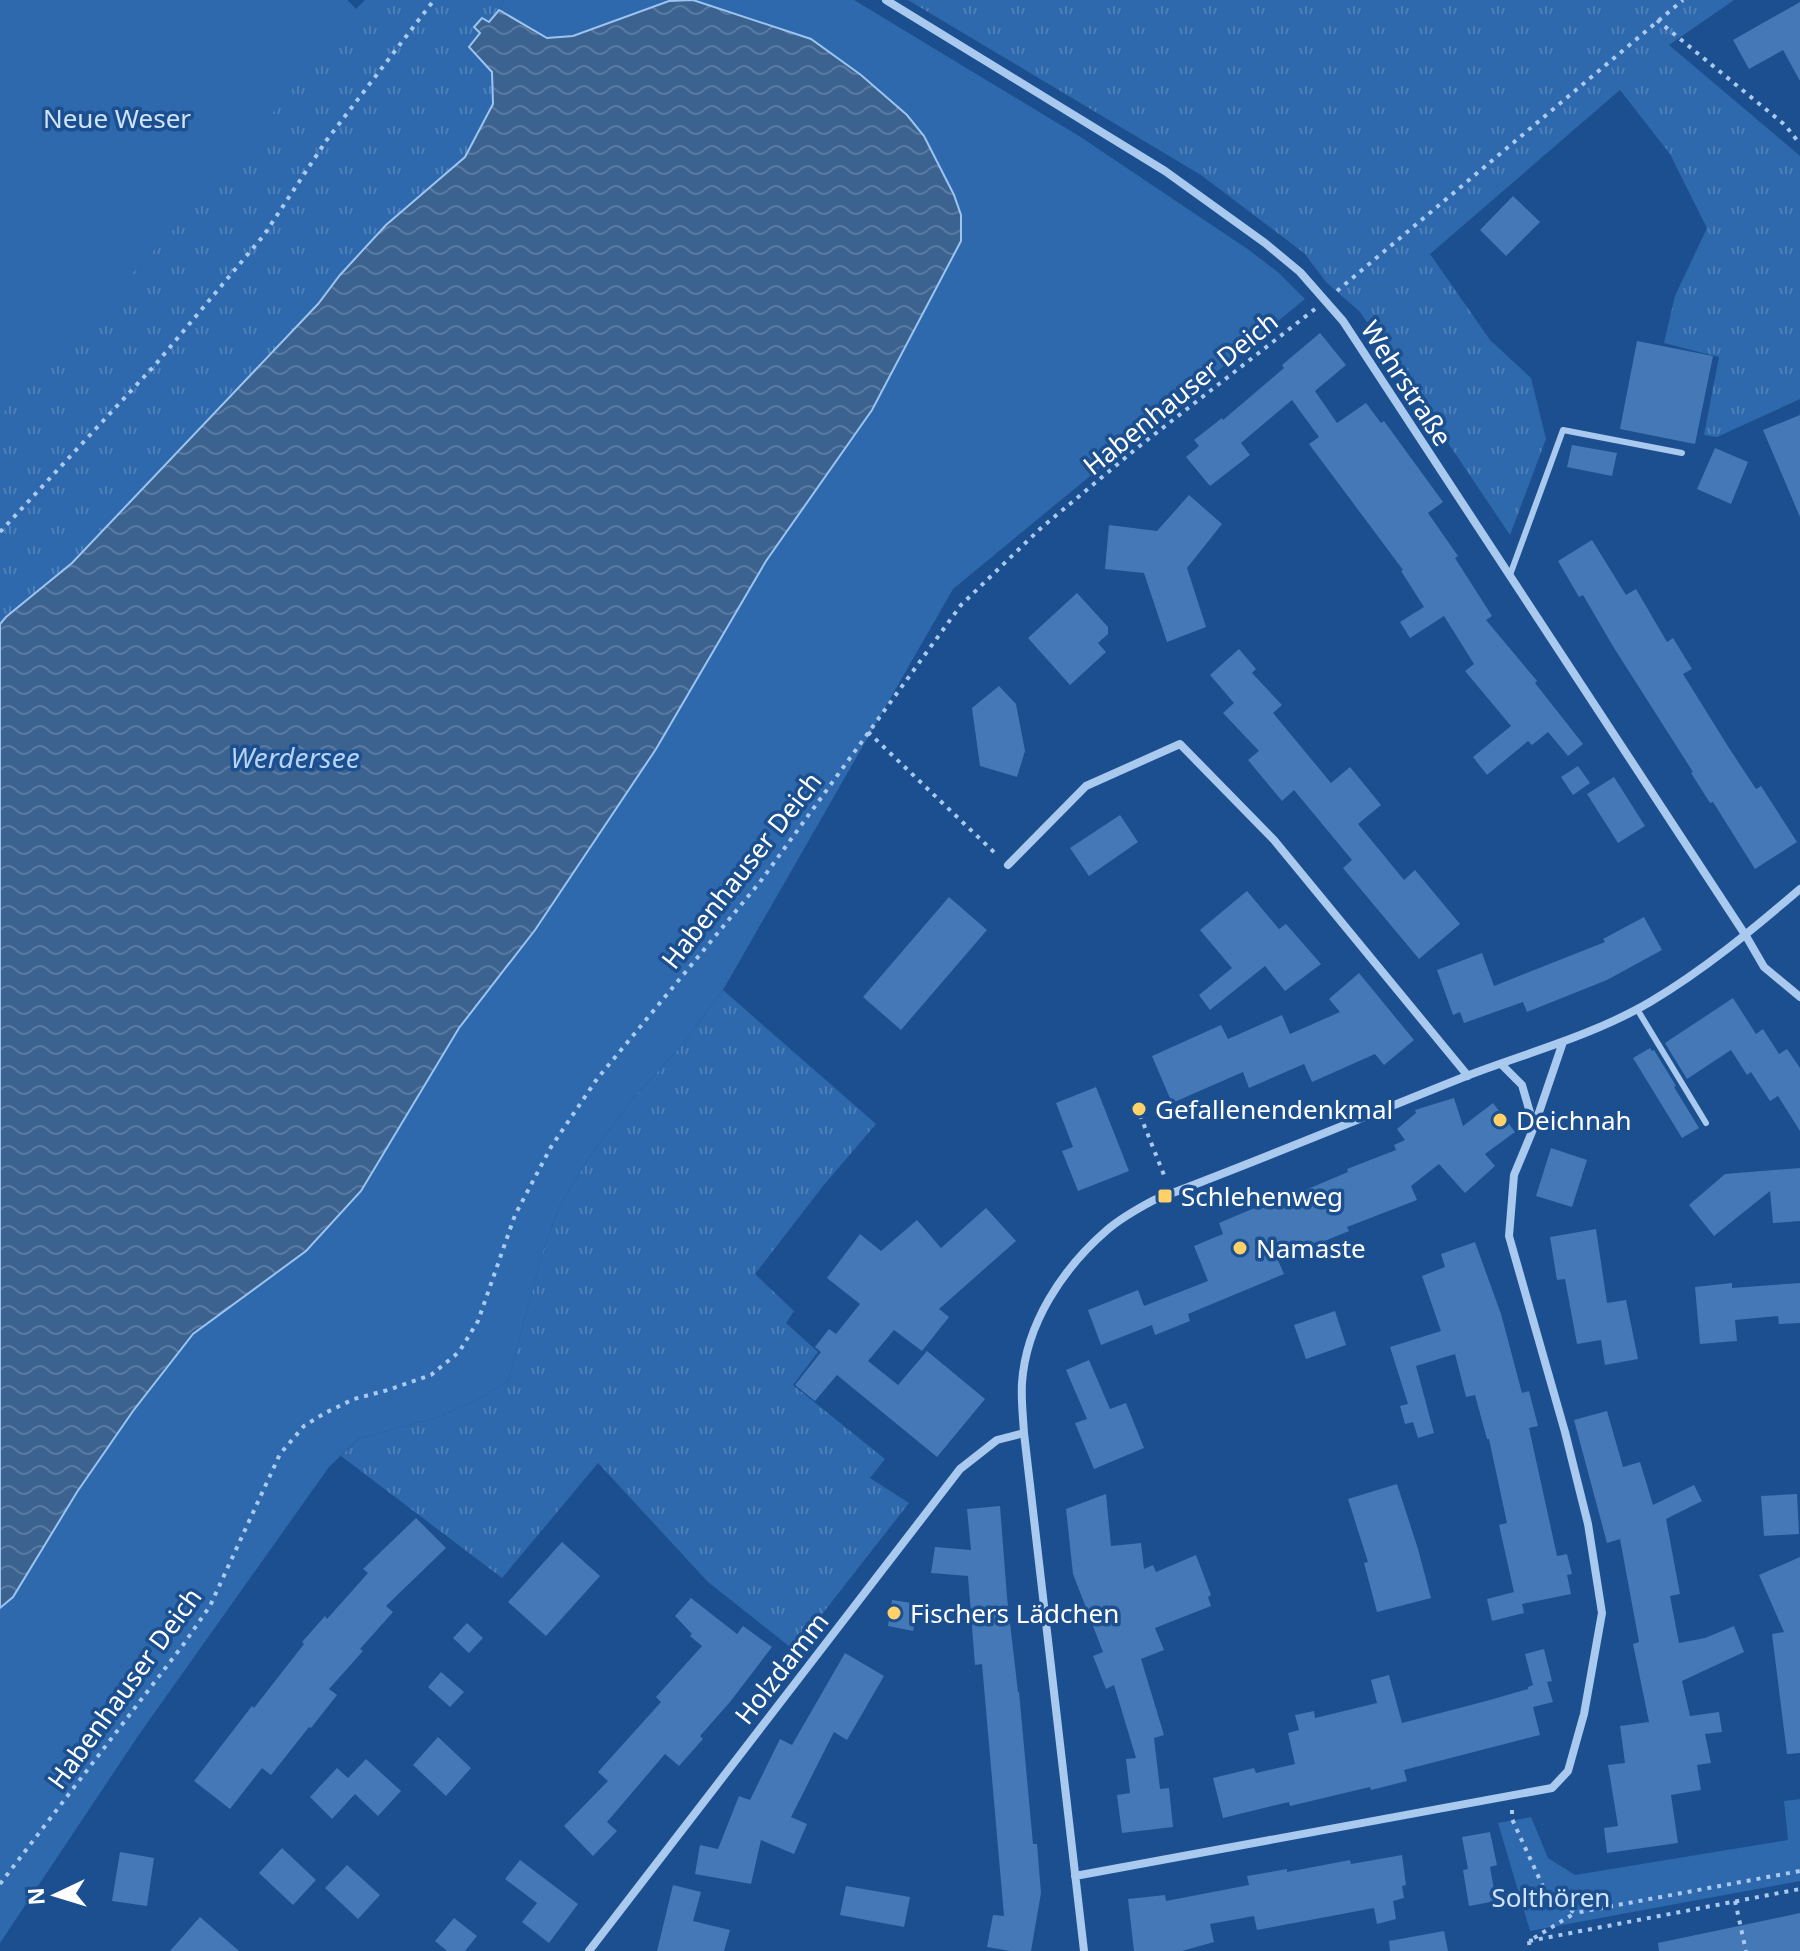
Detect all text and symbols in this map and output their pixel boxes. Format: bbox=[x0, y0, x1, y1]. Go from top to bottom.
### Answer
park label: Neue Weser bbox=[43, 100, 191, 136]
street label: Habenhauser Deich bbox=[1075, 303, 1285, 483]
street label: Wehrstraße bbox=[1353, 313, 1461, 453]
water label: Werdersee bbox=[230, 738, 360, 776]
street label: Habenhauser Deich bbox=[653, 764, 829, 976]
place label: Gefallenendenkmal bbox=[1155, 1091, 1393, 1127]
marker: Gefallenendenkmal bbox=[1130, 1100, 1148, 1118]
place label: Deichnah bbox=[1516, 1102, 1632, 1138]
marker: Deichnah bbox=[1491, 1111, 1509, 1129]
place label: Schlehenweg bbox=[1181, 1178, 1343, 1214]
marker: Schlehenweg bbox=[1156, 1187, 1174, 1205]
place label: Namaste bbox=[1256, 1230, 1366, 1266]
marker: Namaste bbox=[1231, 1239, 1249, 1257]
street label: Habenhauser Deich bbox=[39, 1580, 209, 1796]
place label: Fischers Lädchen bbox=[910, 1595, 1119, 1631]
street label: Holzdamm bbox=[726, 1604, 836, 1732]
marker: Fischers Lädchen bbox=[885, 1604, 903, 1622]
north arrow bbox=[16, 1855, 96, 1935]
park label: Solthören bbox=[1492, 1879, 1610, 1915]
text: N bbox=[19, 1886, 51, 1906]

